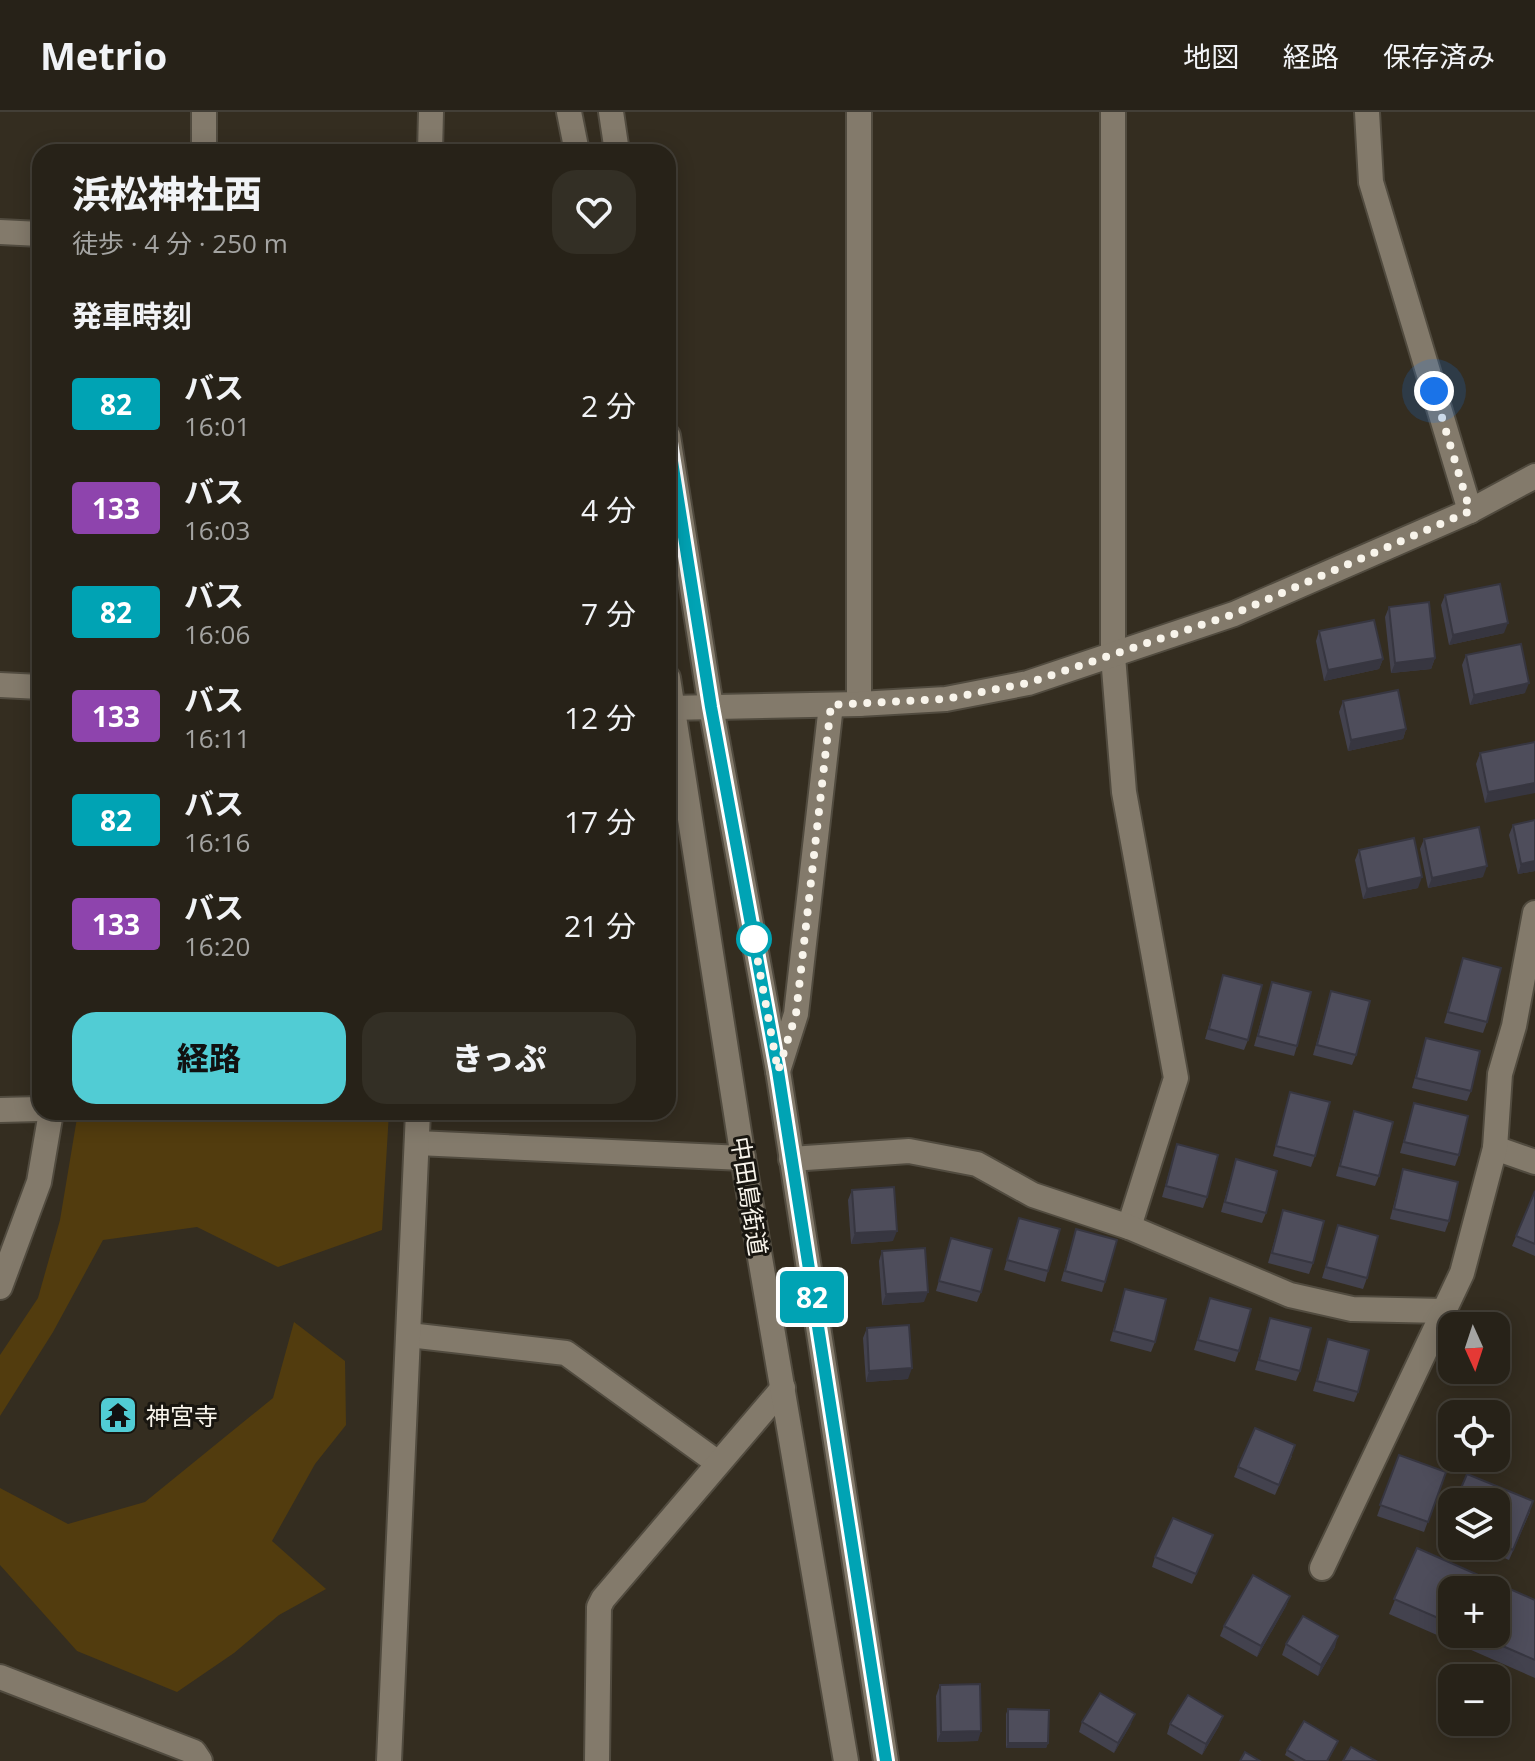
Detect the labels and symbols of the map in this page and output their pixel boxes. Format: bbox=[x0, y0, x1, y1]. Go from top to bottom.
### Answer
your location bbox=[1414, 371, 1454, 411]
unlabelled marker bbox=[737, 922, 771, 956]
street label: 中田島街道 bbox=[724, 1134, 776, 1258]
line badge: 82 bbox=[776, 1271, 848, 1323]
north arrow bbox=[1438, 1312, 1510, 1384]
temple icon: 神宮寺 bbox=[97, 1394, 139, 1436]
place label: 神宮寺 bbox=[146, 1399, 218, 1432]

